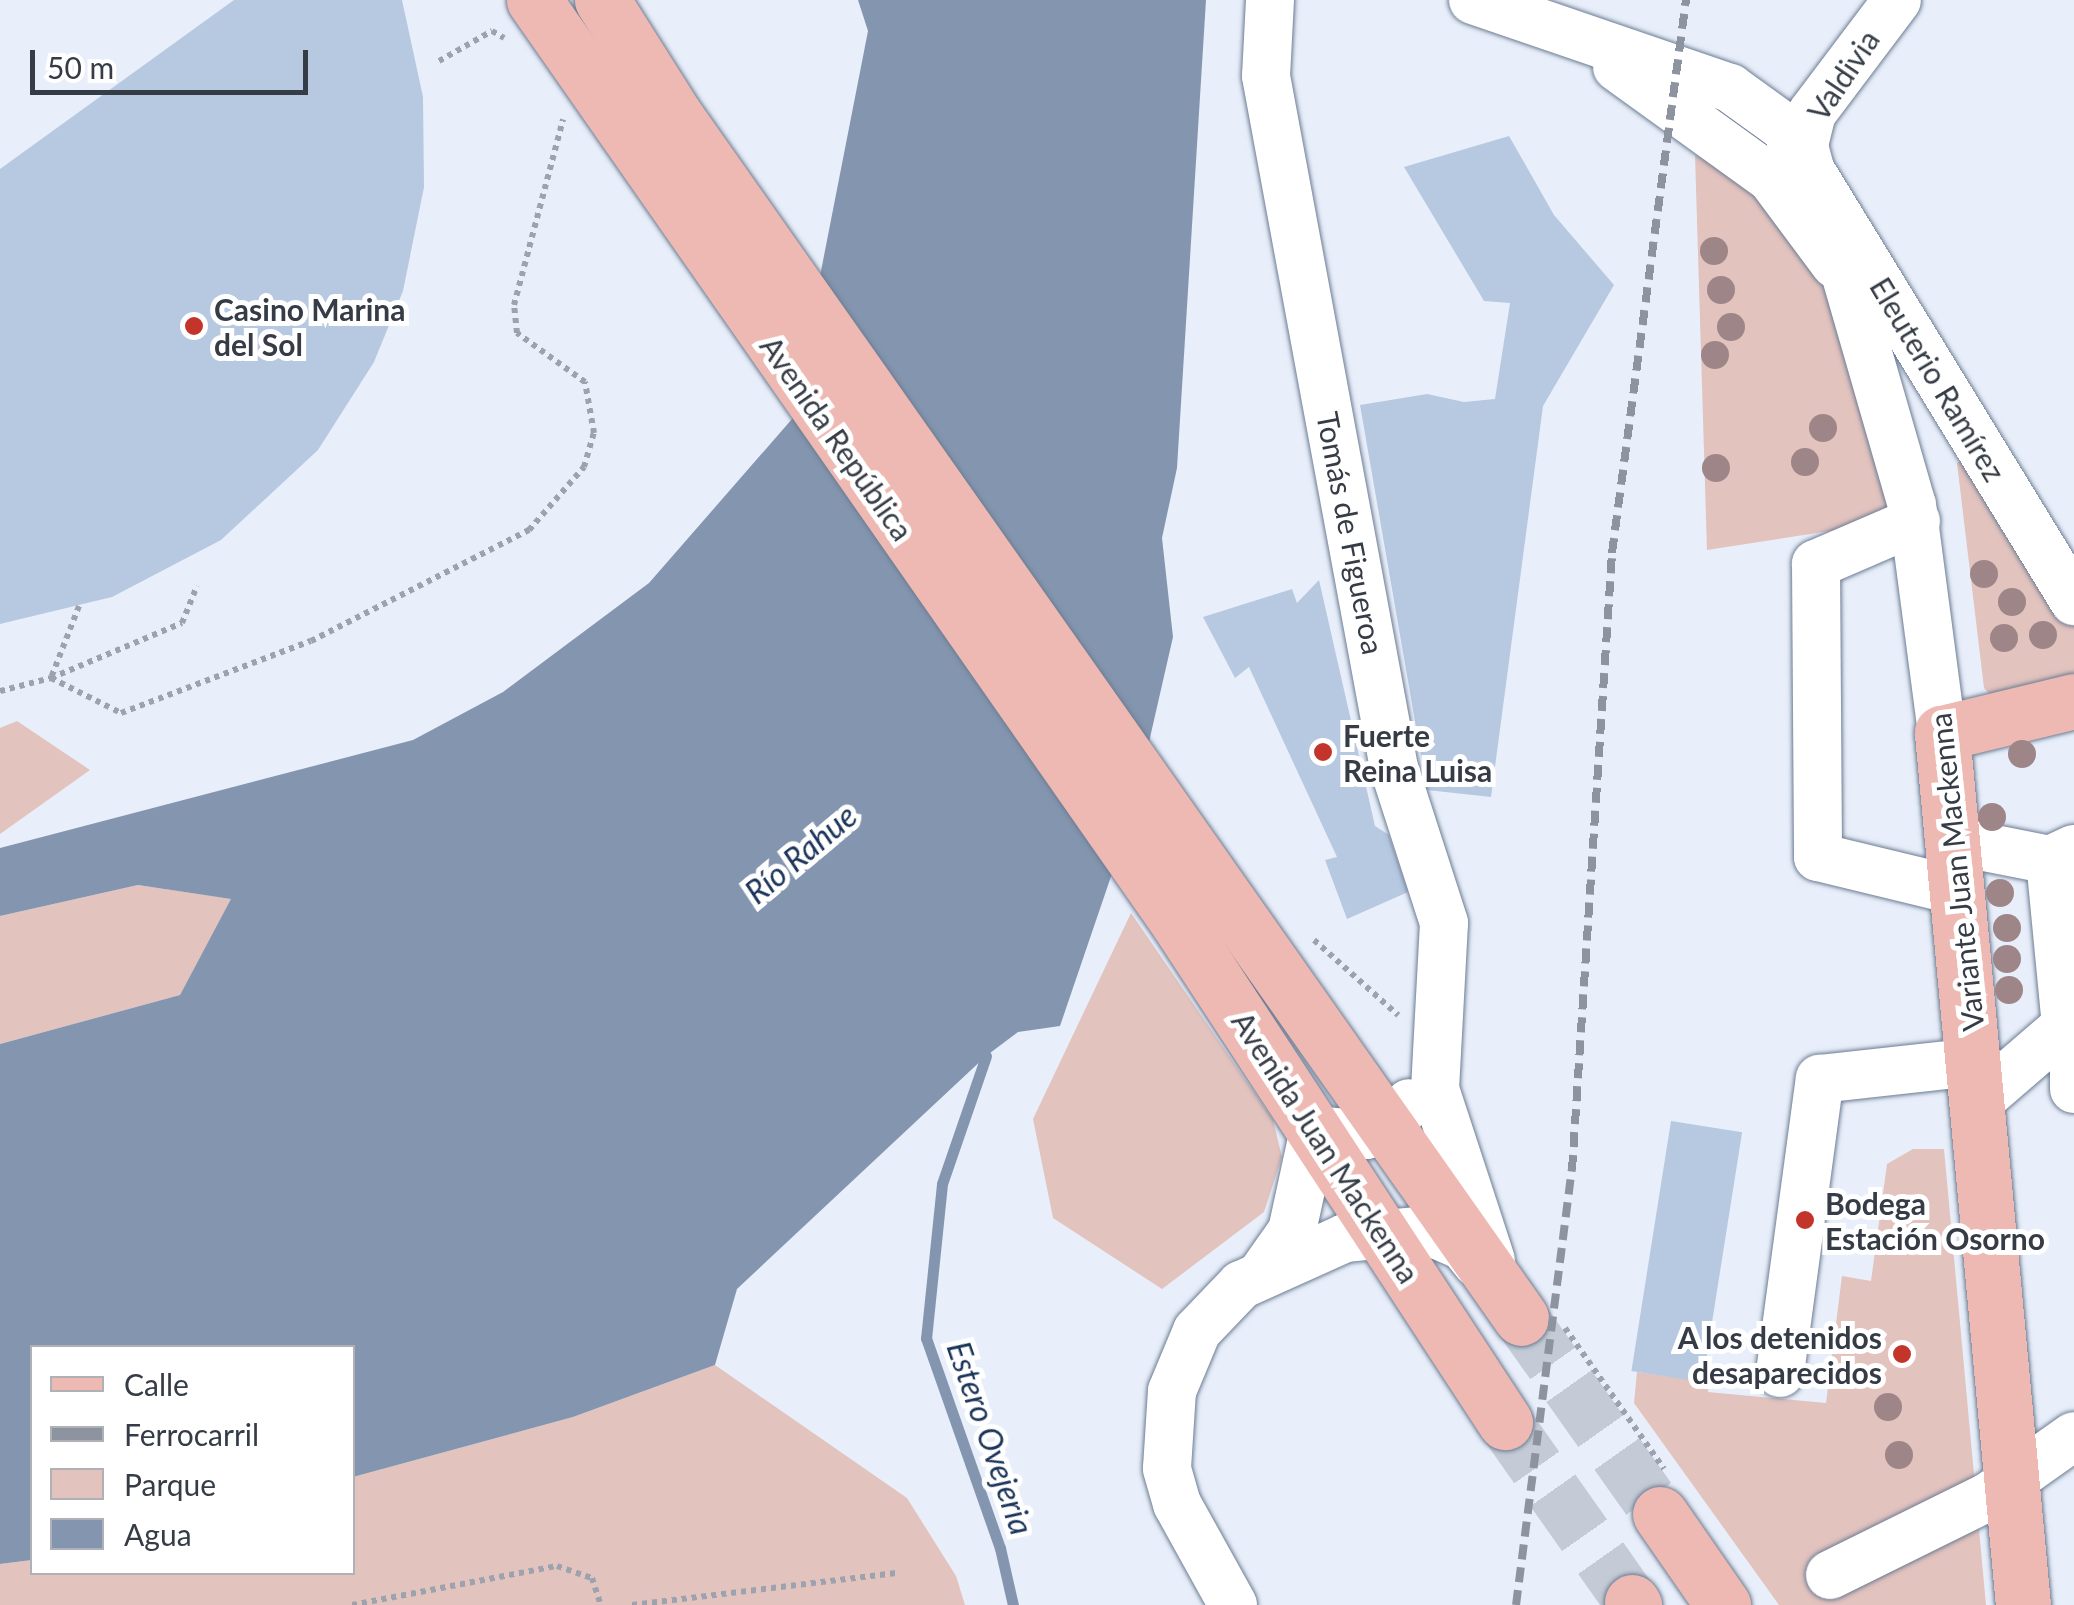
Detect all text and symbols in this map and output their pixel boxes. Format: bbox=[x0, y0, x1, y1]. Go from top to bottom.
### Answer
street label: Valdivia bbox=[1800, 23, 1886, 127]
scale bar bbox=[35, 30, 312, 92]
text: 50 m bbox=[47, 49, 114, 85]
street label: Eleuterio Ramírez bbox=[1863, 271, 2013, 487]
place label: Casino Marina del Sol bbox=[214, 291, 405, 362]
marker: Casino Marina del Sol bbox=[183, 315, 205, 337]
street label: Avenida República bbox=[753, 329, 921, 547]
street label: Tomás de Figueroa bbox=[1310, 409, 1392, 657]
street label: Variante Juan Mackenna bbox=[1921, 711, 1991, 1033]
place label: Fuerte Reina Luisa bbox=[1343, 717, 1492, 788]
marker: Fuerte Reina Luisa bbox=[1312, 741, 1334, 763]
water label: Río Rahue bbox=[738, 796, 864, 912]
street label: Avenida Juan Mackenna bbox=[1225, 1004, 1427, 1290]
place label: Bodega Estación Osorno bbox=[1825, 1185, 2045, 1256]
marker: Bodega Estación Osorno bbox=[1794, 1209, 1816, 1231]
place label: A los detenidos desaparecidos bbox=[1677, 1319, 1882, 1390]
water label: Estero Ovejeria bbox=[939, 1336, 1041, 1540]
marker: A los detenidos desaparecidos bbox=[1891, 1343, 1913, 1365]
legend bbox=[30, 1345, 355, 1575]
text: Calle bbox=[124, 1366, 189, 1402]
text: Ferrocarril bbox=[124, 1416, 259, 1452]
text: Parque bbox=[124, 1466, 216, 1502]
text: Agua bbox=[124, 1516, 192, 1552]

